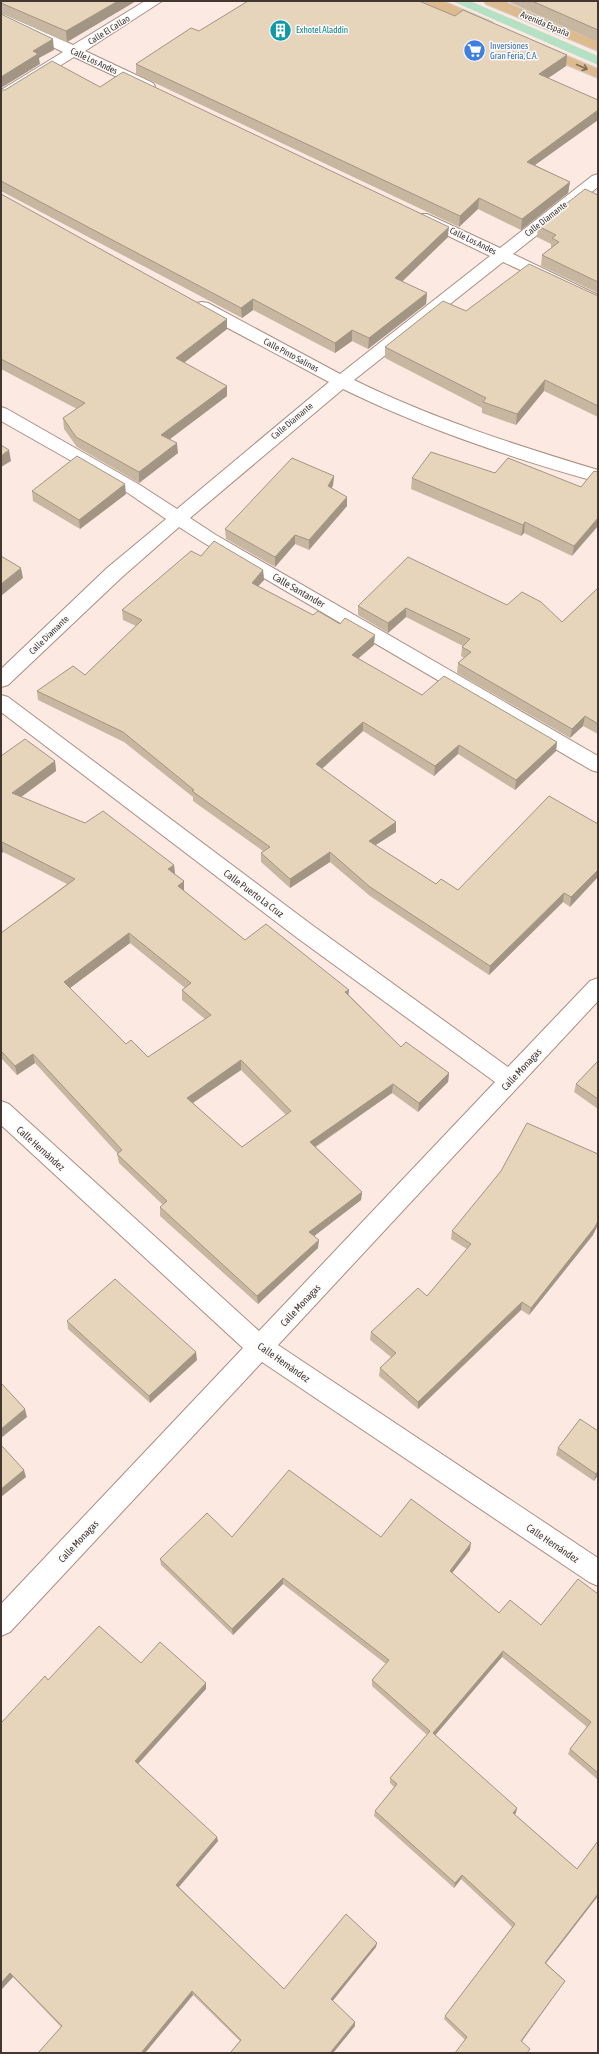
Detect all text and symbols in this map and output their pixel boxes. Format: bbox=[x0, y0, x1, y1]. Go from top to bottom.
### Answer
street label: Avenida España bbox=[519, 9, 571, 39]
street label: Calle El Callao bbox=[86, 13, 132, 47]
building icon: Exhotel Aladdín bbox=[268, 17, 294, 43]
place label: Exhotel Aladdín bbox=[296, 25, 348, 35]
supermarket icon: Inversiones Gran Feria, C.A. bbox=[461, 38, 487, 64]
place label: Inversiones Gran Feria, C.A. bbox=[490, 41, 538, 61]
street label: Calle Los Andes bbox=[69, 46, 119, 76]
one-way arrow bbox=[576, 64, 588, 71]
street label: Calle Diamante bbox=[523, 199, 569, 239]
street label: Calle Los Andes bbox=[448, 225, 498, 257]
street label: Calle Pinto Salinas bbox=[262, 336, 320, 374]
street label: Calle Diamante bbox=[269, 401, 315, 441]
street label: Calle Santander bbox=[271, 571, 328, 610]
street label: Calle Diamante bbox=[27, 614, 71, 656]
street label: Calle Puerto La Cruz bbox=[222, 867, 286, 920]
street label: Calle Monagas bbox=[499, 1046, 544, 1093]
street label: Calle Hernández bbox=[14, 1124, 67, 1173]
street label: Calle Monagas bbox=[278, 1282, 323, 1329]
street label: Calle Hernández bbox=[256, 1340, 312, 1385]
street label: Calle Monagas bbox=[56, 1518, 101, 1565]
street label: Calle Hernández bbox=[524, 1522, 581, 1565]

